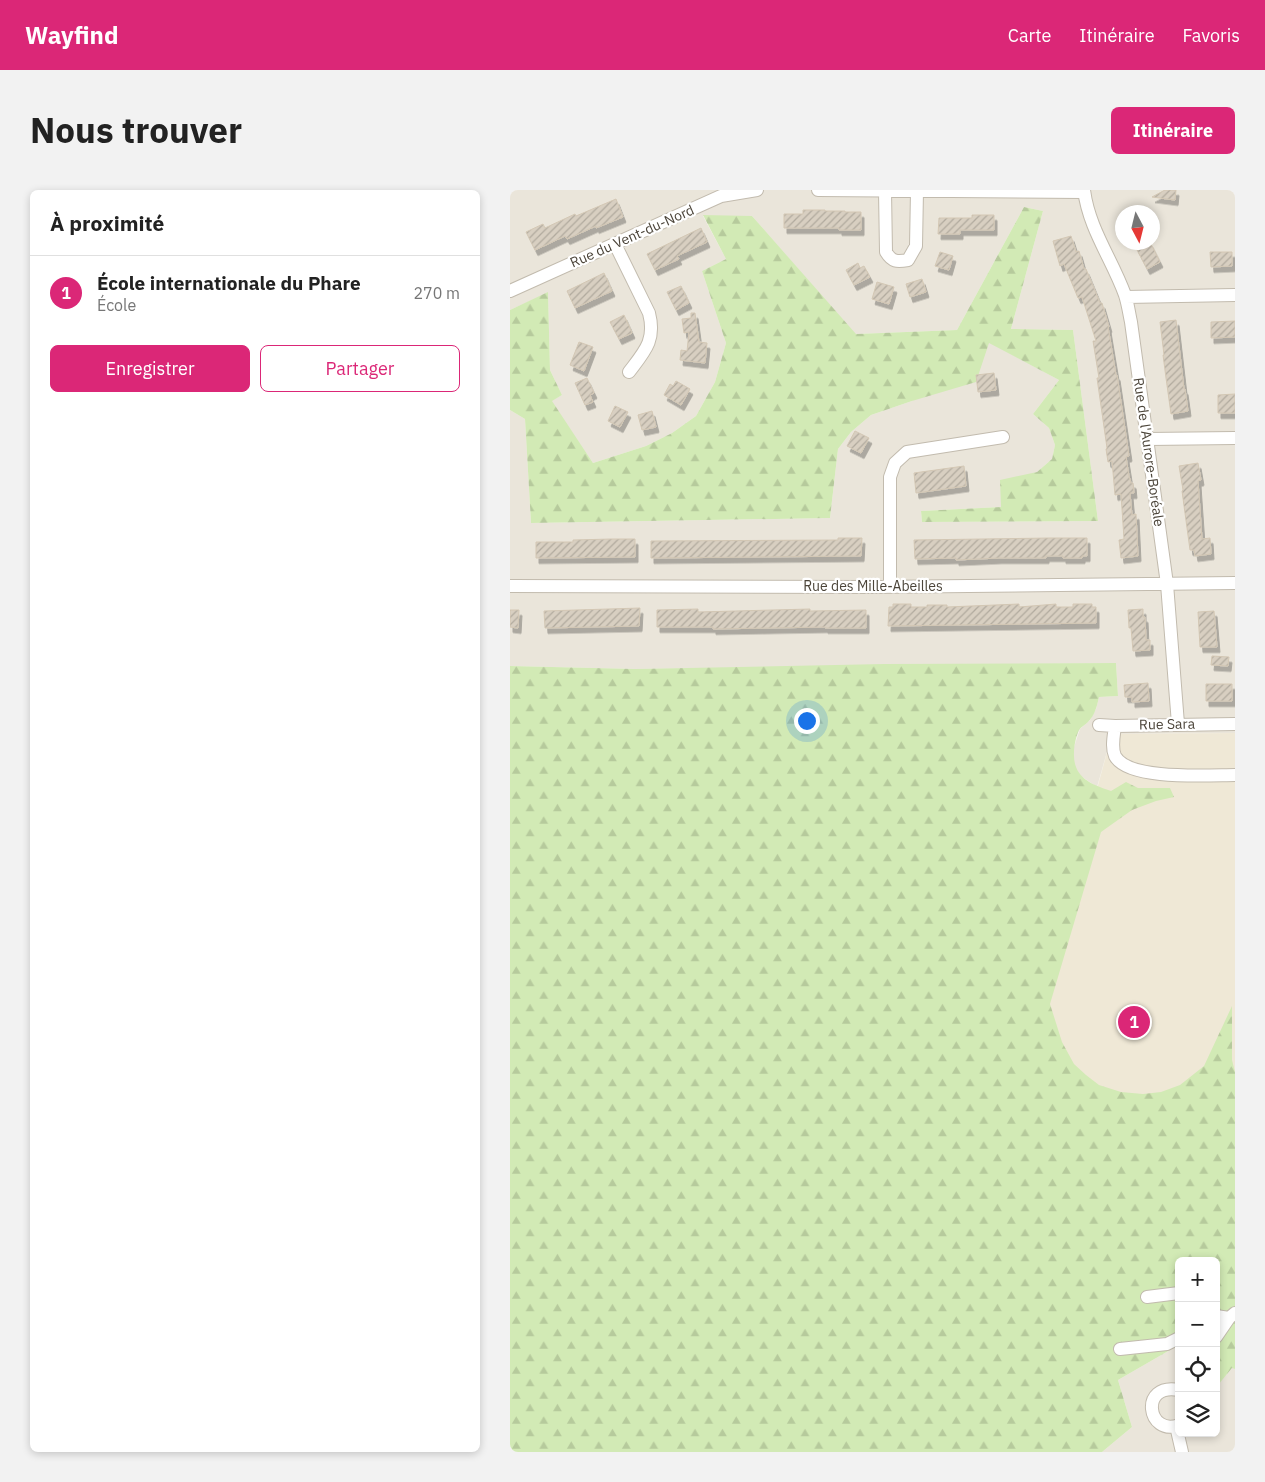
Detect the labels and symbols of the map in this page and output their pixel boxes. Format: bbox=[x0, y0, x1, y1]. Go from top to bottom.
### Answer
street label: Rue du Vent-du-Nord bbox=[567, 201, 697, 271]
north arrow bbox=[1115, 205, 1160, 250]
street label: Rue de l'Aurore-Boréale bbox=[1130, 376, 1168, 528]
street label: Rue des Mille-Abeilles bbox=[803, 577, 943, 595]
your location bbox=[794, 708, 820, 734]
street label: Rue Sara bbox=[1139, 715, 1196, 733]
pin: 1 bbox=[1118, 1003, 1150, 1041]

